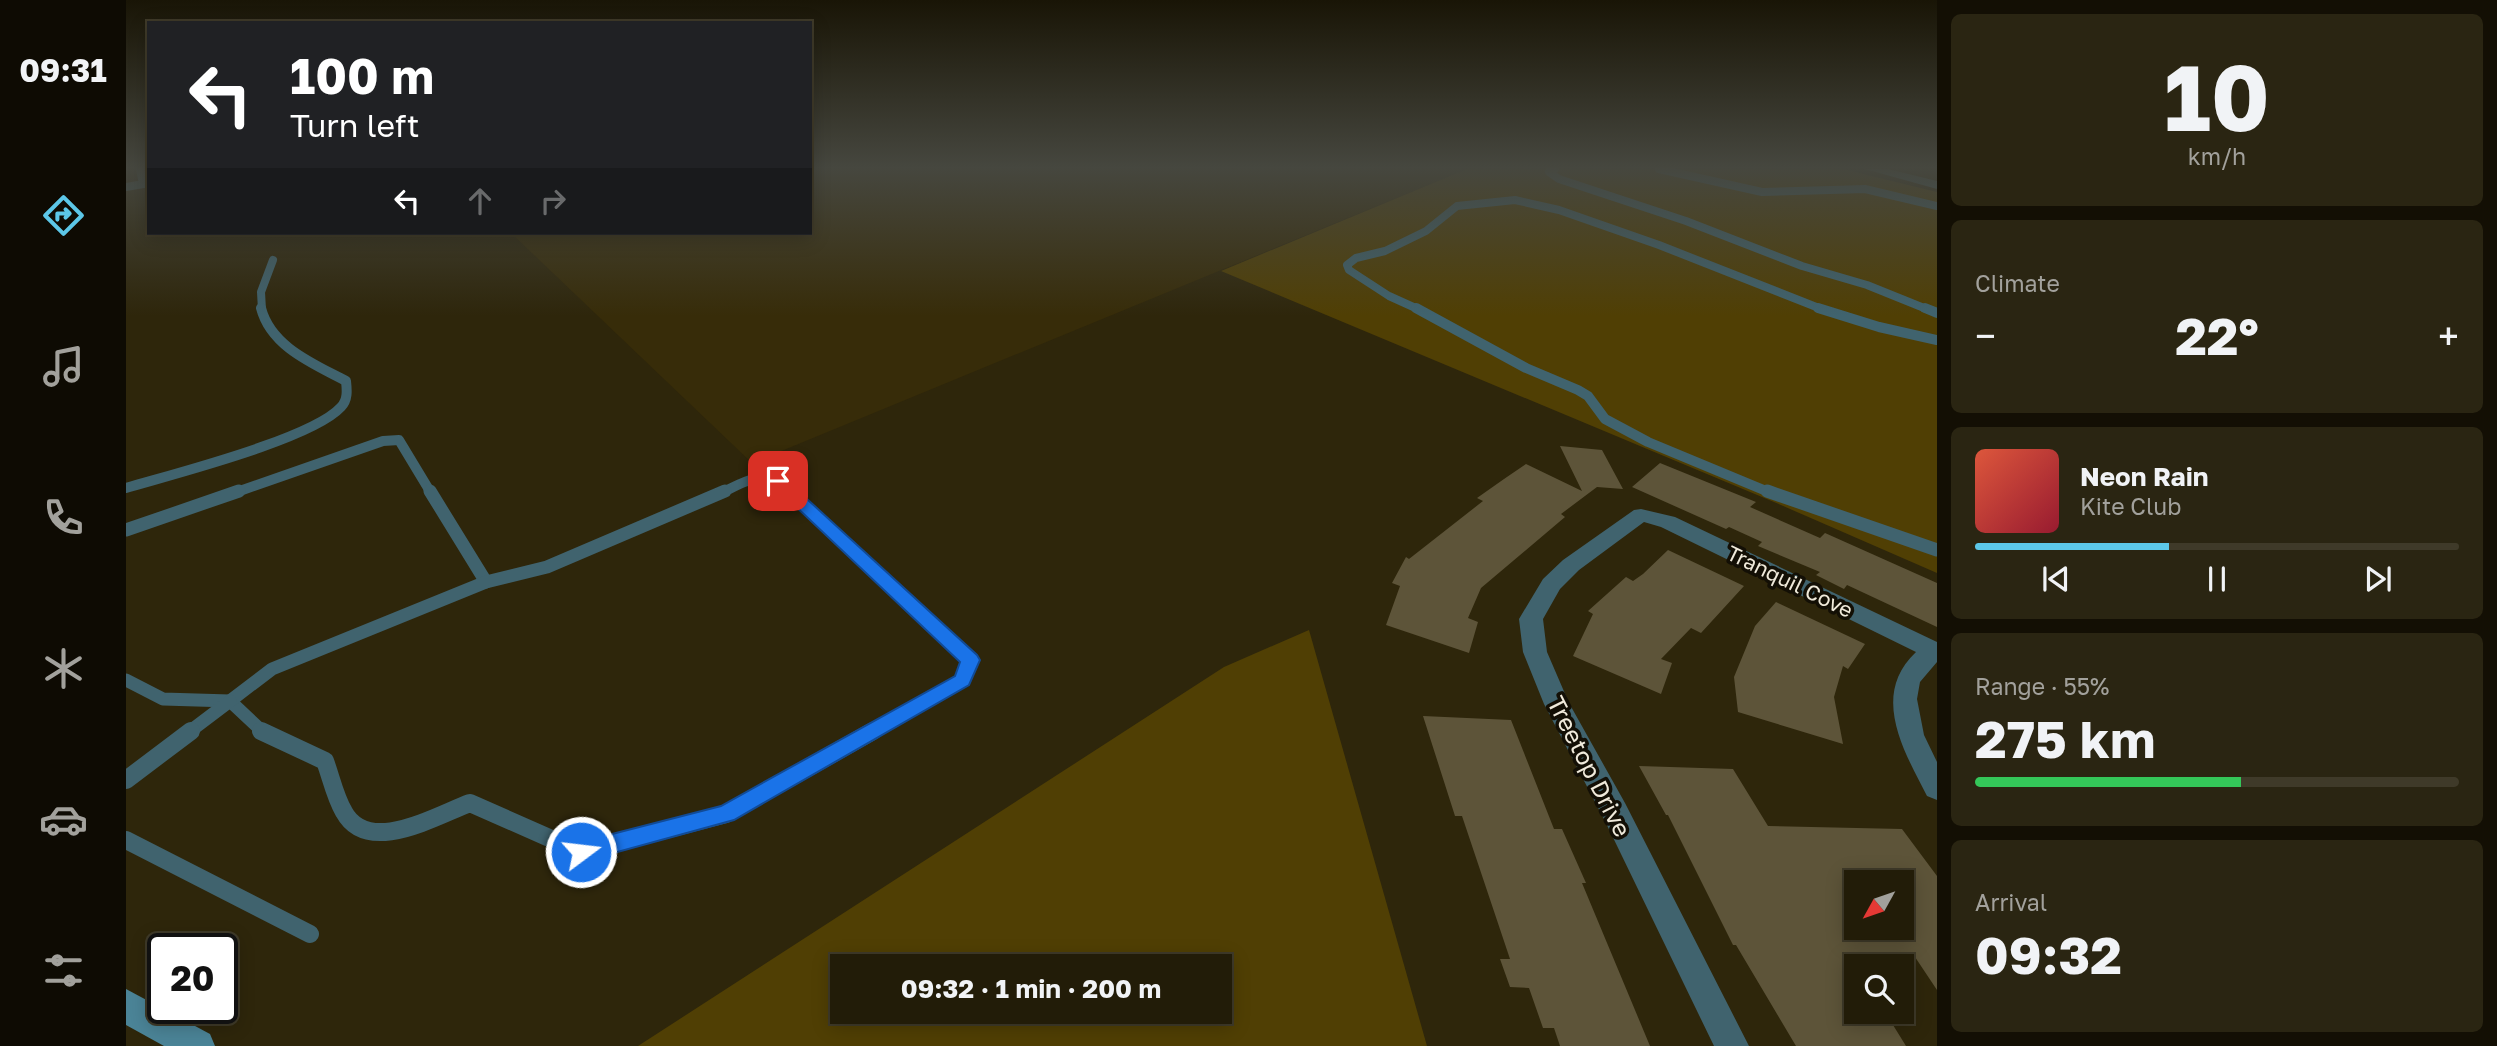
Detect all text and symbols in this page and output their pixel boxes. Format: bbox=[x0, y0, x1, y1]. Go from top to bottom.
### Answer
text: 10 bbox=[2164, 42, 2270, 151]
text: 100 m bbox=[290, 46, 434, 105]
icon: left bbox=[175, 49, 266, 140]
text: 09:31 bbox=[19, 51, 107, 89]
text: Turn left bbox=[290, 106, 419, 144]
text: km/h bbox=[2188, 142, 2246, 170]
icon: left bbox=[388, 182, 426, 220]
icon: ahead bbox=[461, 182, 499, 220]
icon: right bbox=[534, 182, 572, 220]
icon: directions bbox=[39, 191, 88, 240]
text: Climate bbox=[1975, 269, 2060, 297]
text: 22° bbox=[2175, 304, 2259, 366]
text: − bbox=[1975, 313, 1996, 358]
text: + bbox=[2438, 313, 2459, 358]
icon: music bbox=[39, 342, 88, 391]
pin bbox=[748, 451, 808, 511]
text: Neon Rain bbox=[2080, 461, 2209, 492]
icon: arrive bbox=[759, 462, 797, 500]
text: Kite Club bbox=[2080, 492, 2181, 520]
icon: phone bbox=[39, 493, 88, 542]
street label: Tranquil Cove bbox=[1723, 539, 1857, 623]
icon: previous bbox=[2037, 560, 2075, 598]
icon: pause bbox=[2198, 560, 2236, 598]
icon: next bbox=[2359, 560, 2397, 598]
icon: climate bbox=[39, 644, 88, 693]
text: Range · 55% bbox=[1975, 672, 2109, 700]
street label: Treetop Drive bbox=[1542, 691, 1638, 841]
text: 275 km bbox=[1975, 707, 2155, 769]
icon: car bbox=[39, 795, 88, 844]
position arrow bbox=[544, 815, 618, 889]
north arrow bbox=[1844, 870, 1914, 940]
map controls bbox=[1844, 870, 1914, 1024]
text: Arrival bbox=[1975, 888, 2047, 916]
text: 09:32 bbox=[1975, 923, 2122, 985]
speed limit sign: 20 bbox=[147, 933, 238, 1024]
icon: filters bbox=[39, 946, 88, 995]
button: search bbox=[1844, 954, 1914, 1024]
text: 09:32 · 1 min · 200 m bbox=[901, 973, 1161, 1004]

